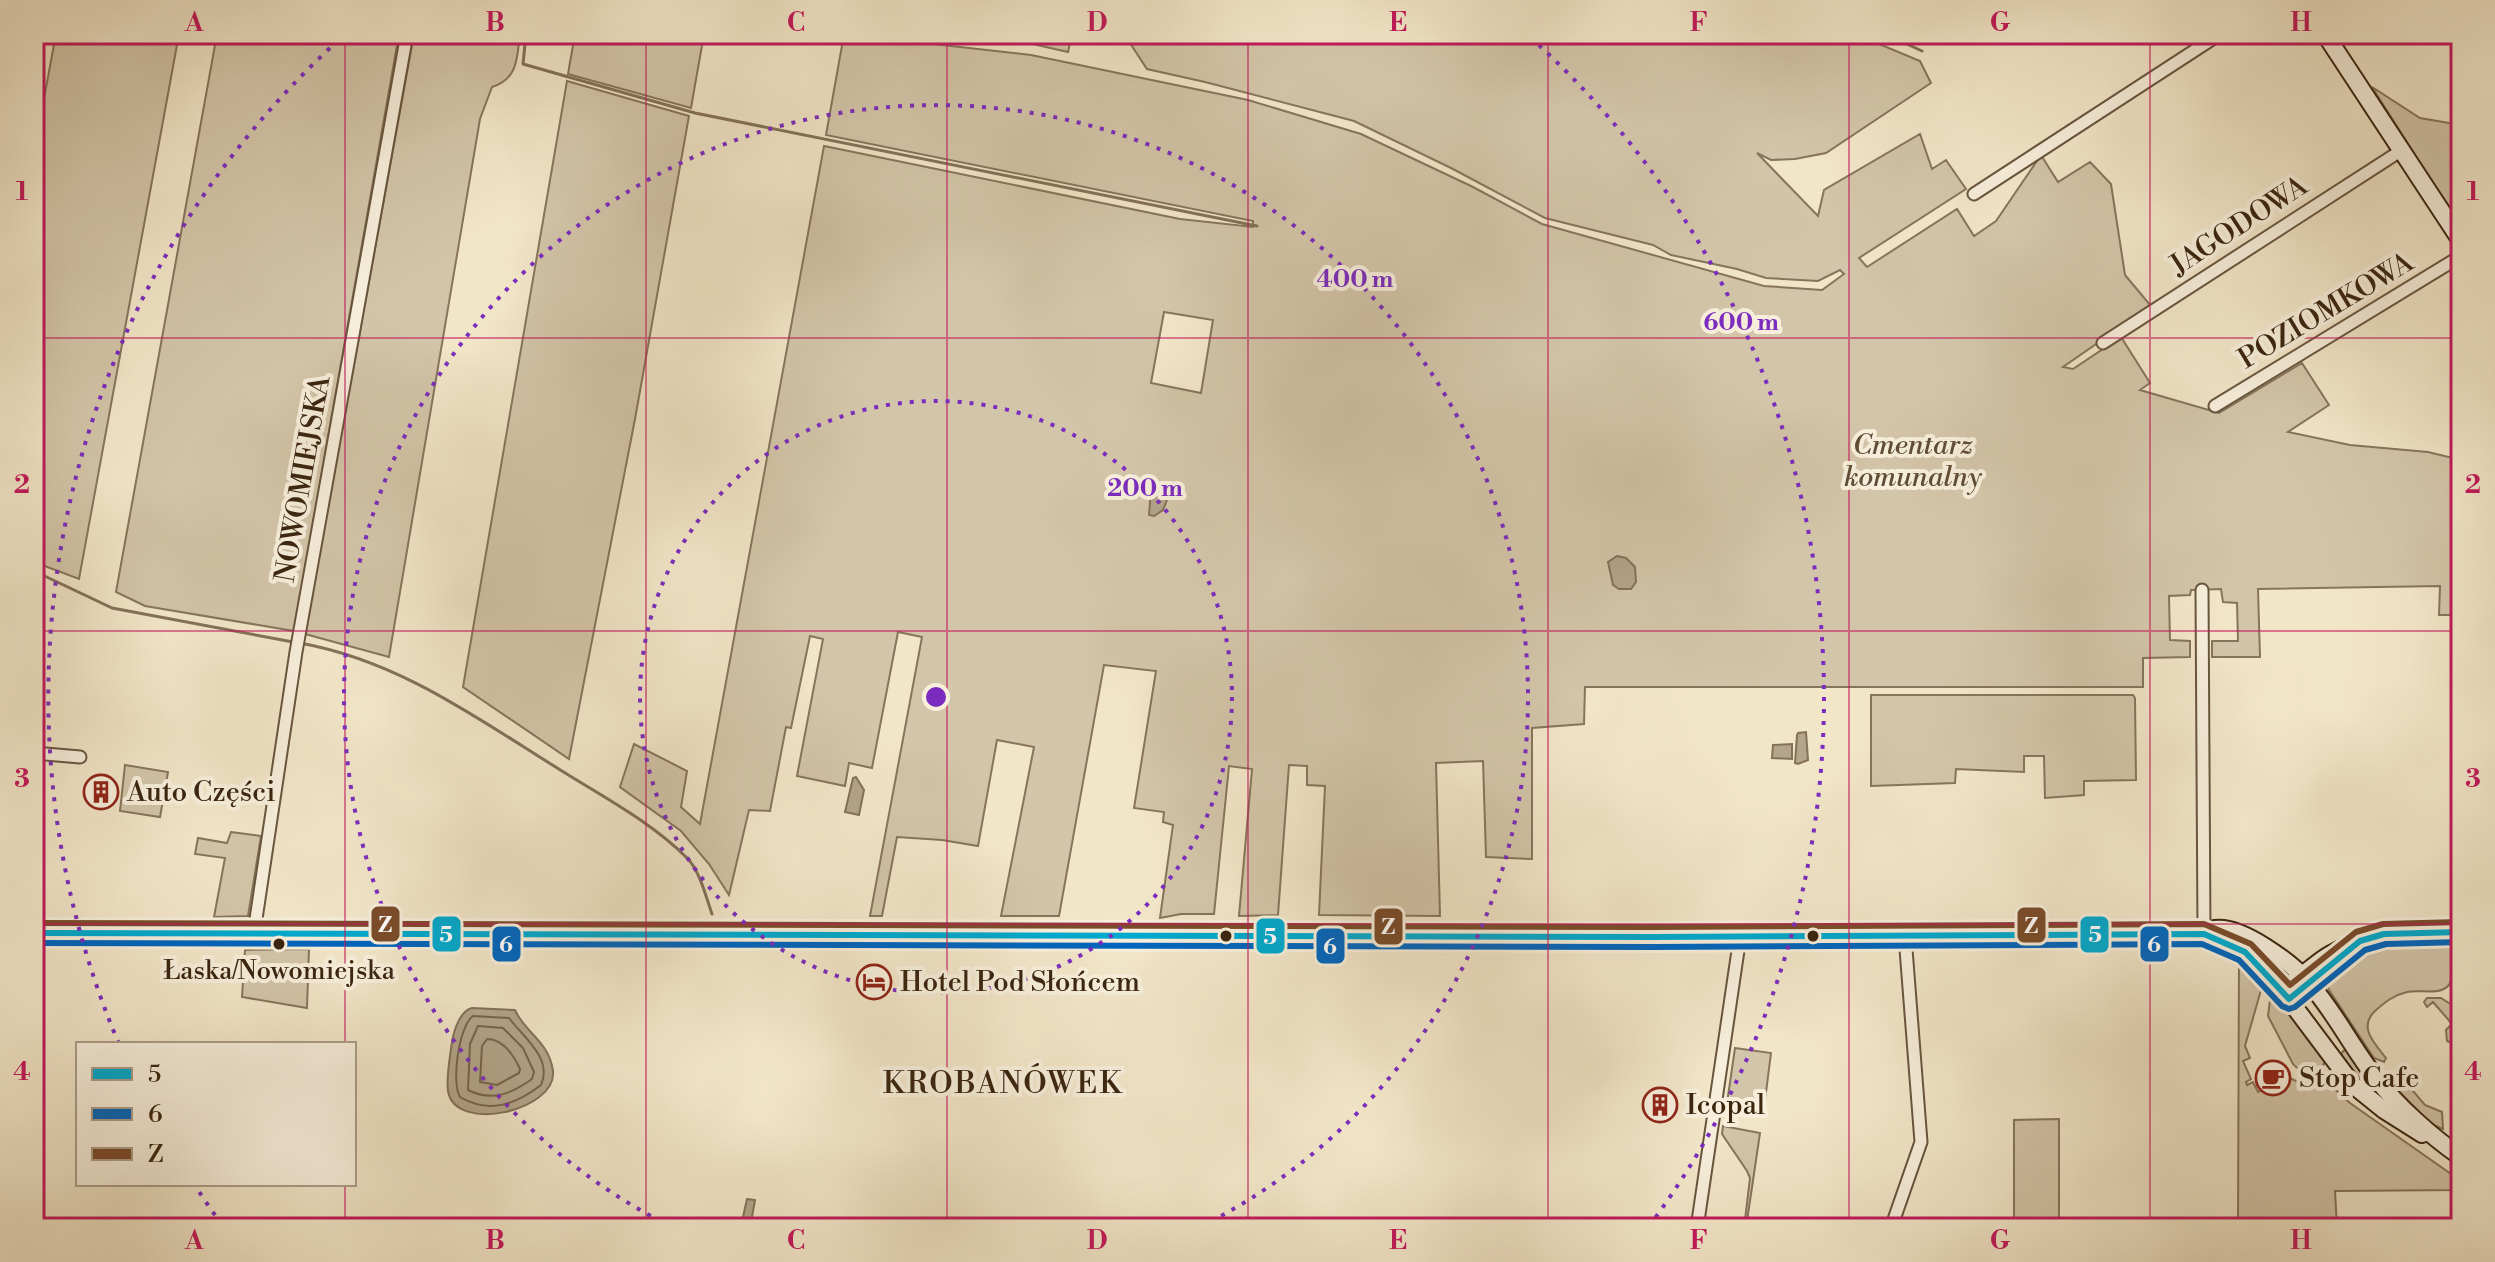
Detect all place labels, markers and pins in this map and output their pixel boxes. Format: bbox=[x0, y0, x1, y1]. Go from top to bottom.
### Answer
centre of rings bbox=[922, 683, 950, 711]
building icon: Auto Części bbox=[82, 773, 120, 811]
place label: Auto Części bbox=[126, 775, 276, 810]
unlabelled marker bbox=[1218, 928, 1234, 944]
unlabelled marker bbox=[1805, 928, 1821, 944]
marker: Łaska/Nowomiejska bbox=[271, 936, 287, 952]
place label: Łaska/Nowomiejska bbox=[163, 955, 396, 987]
hotel icon: Hotel Pod Słońcem bbox=[855, 963, 893, 1001]
place label: Hotel Pod Słońcem bbox=[900, 965, 1140, 1000]
cafe icon: Stop Cafe bbox=[2254, 1059, 2292, 1097]
place label: Stop Cafe bbox=[2299, 1061, 2419, 1096]
building icon: Icopal bbox=[1641, 1086, 1679, 1124]
place label: Icopal bbox=[1686, 1088, 1765, 1123]

